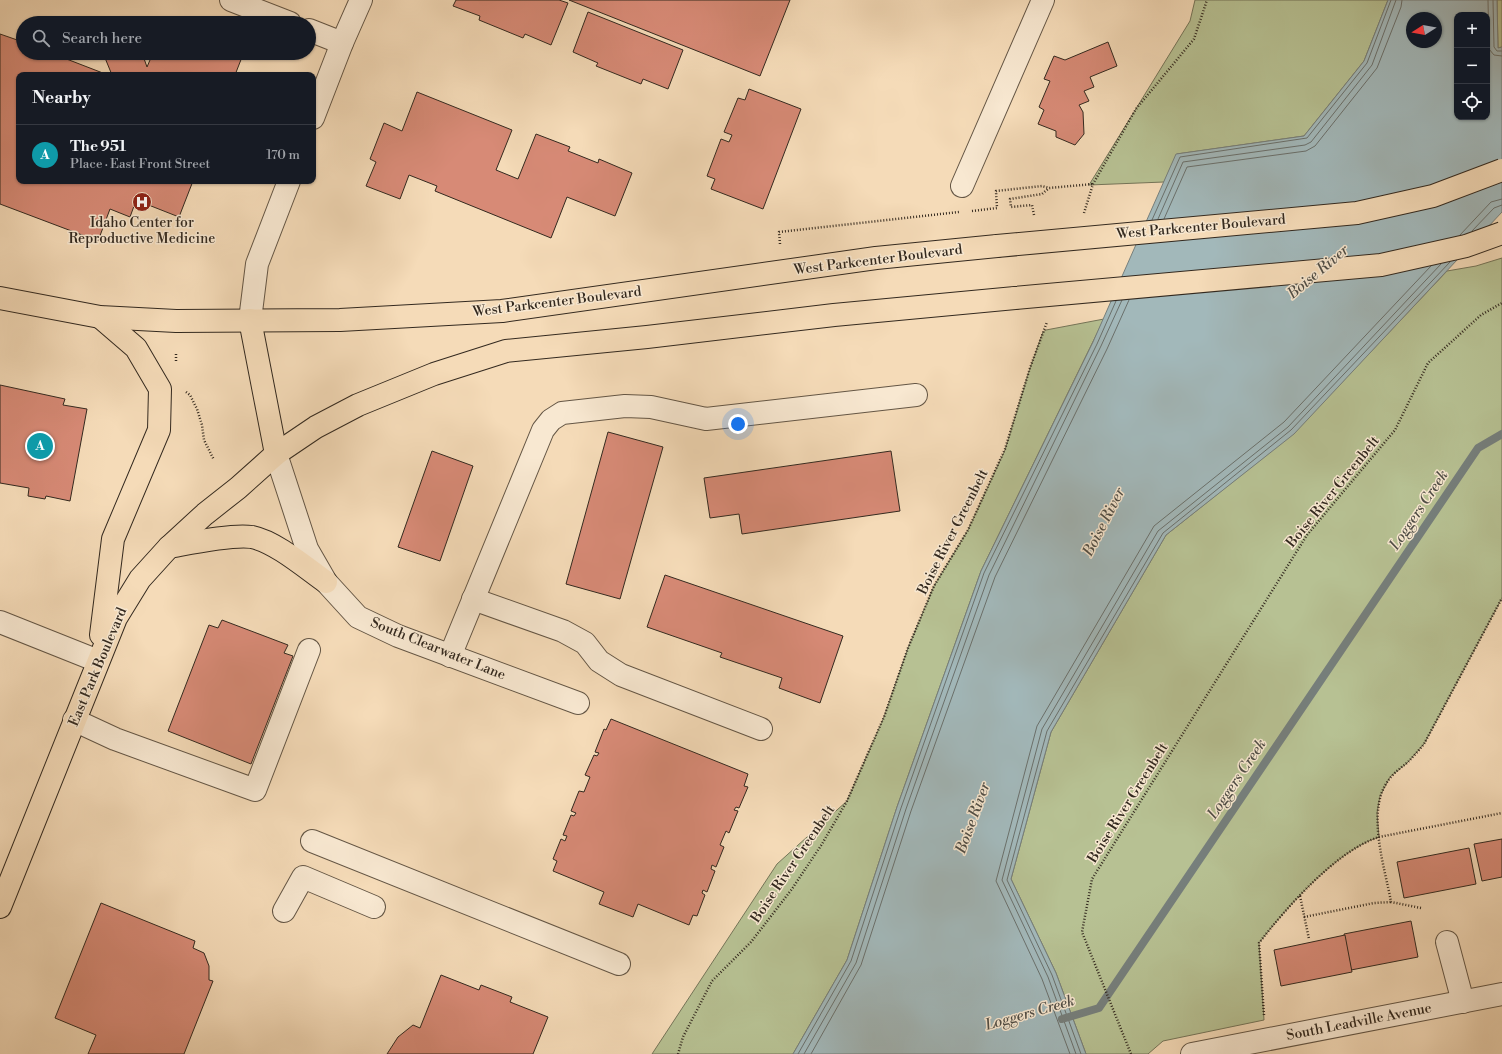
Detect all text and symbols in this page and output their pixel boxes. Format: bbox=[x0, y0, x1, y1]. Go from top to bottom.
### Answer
north arrow bbox=[1406, 12, 1442, 48]
map controls bbox=[1454, 12, 1490, 120]
button: + bbox=[1454, 12, 1490, 48]
search box bbox=[16, 16, 316, 60]
icon: search bbox=[30, 27, 52, 49]
text: Search here bbox=[62, 29, 142, 48]
button: − bbox=[1454, 48, 1490, 84]
button: locate bbox=[1454, 84, 1490, 120]
text: Nearby bbox=[32, 87, 91, 109]
text: The 951 bbox=[70, 137, 126, 156]
text: A bbox=[40, 147, 50, 163]
text: 170 m bbox=[266, 147, 300, 163]
text: Place · East Front Street bbox=[70, 156, 210, 172]
hospital icon: Idaho Center for Reproductive Medicine bbox=[131, 191, 153, 213]
street label: West Parkcenter Boulevard bbox=[1115, 211, 1286, 243]
place label: Idaho Center for Reproductive Medicine bbox=[69, 214, 215, 248]
water label: Boise River bbox=[1283, 240, 1353, 304]
street label: West Parkcenter Boulevard bbox=[792, 241, 963, 279]
street label: West Parkcenter Boulevard bbox=[471, 283, 642, 321]
your location bbox=[728, 414, 748, 434]
pin: A bbox=[27, 431, 53, 461]
street label: Boise River Greenbelt bbox=[1282, 433, 1384, 552]
street label: Boise River Greenbelt bbox=[913, 466, 992, 599]
water label: Loggers Creek bbox=[1385, 466, 1453, 554]
water label: Boise River bbox=[1078, 484, 1130, 560]
street label: East Park Boulevard bbox=[65, 605, 131, 729]
street label: South Clearwater Lane bbox=[368, 614, 508, 684]
water label: Loggers Creek bbox=[1203, 735, 1271, 823]
street label: Boise River Greenbelt bbox=[1083, 740, 1172, 867]
water label: Boise River bbox=[951, 779, 995, 857]
street label: Boise River Greenbelt bbox=[746, 802, 839, 927]
water label: Loggers Creek bbox=[982, 991, 1077, 1035]
street label: South Leadville Avenue bbox=[1285, 999, 1433, 1045]

